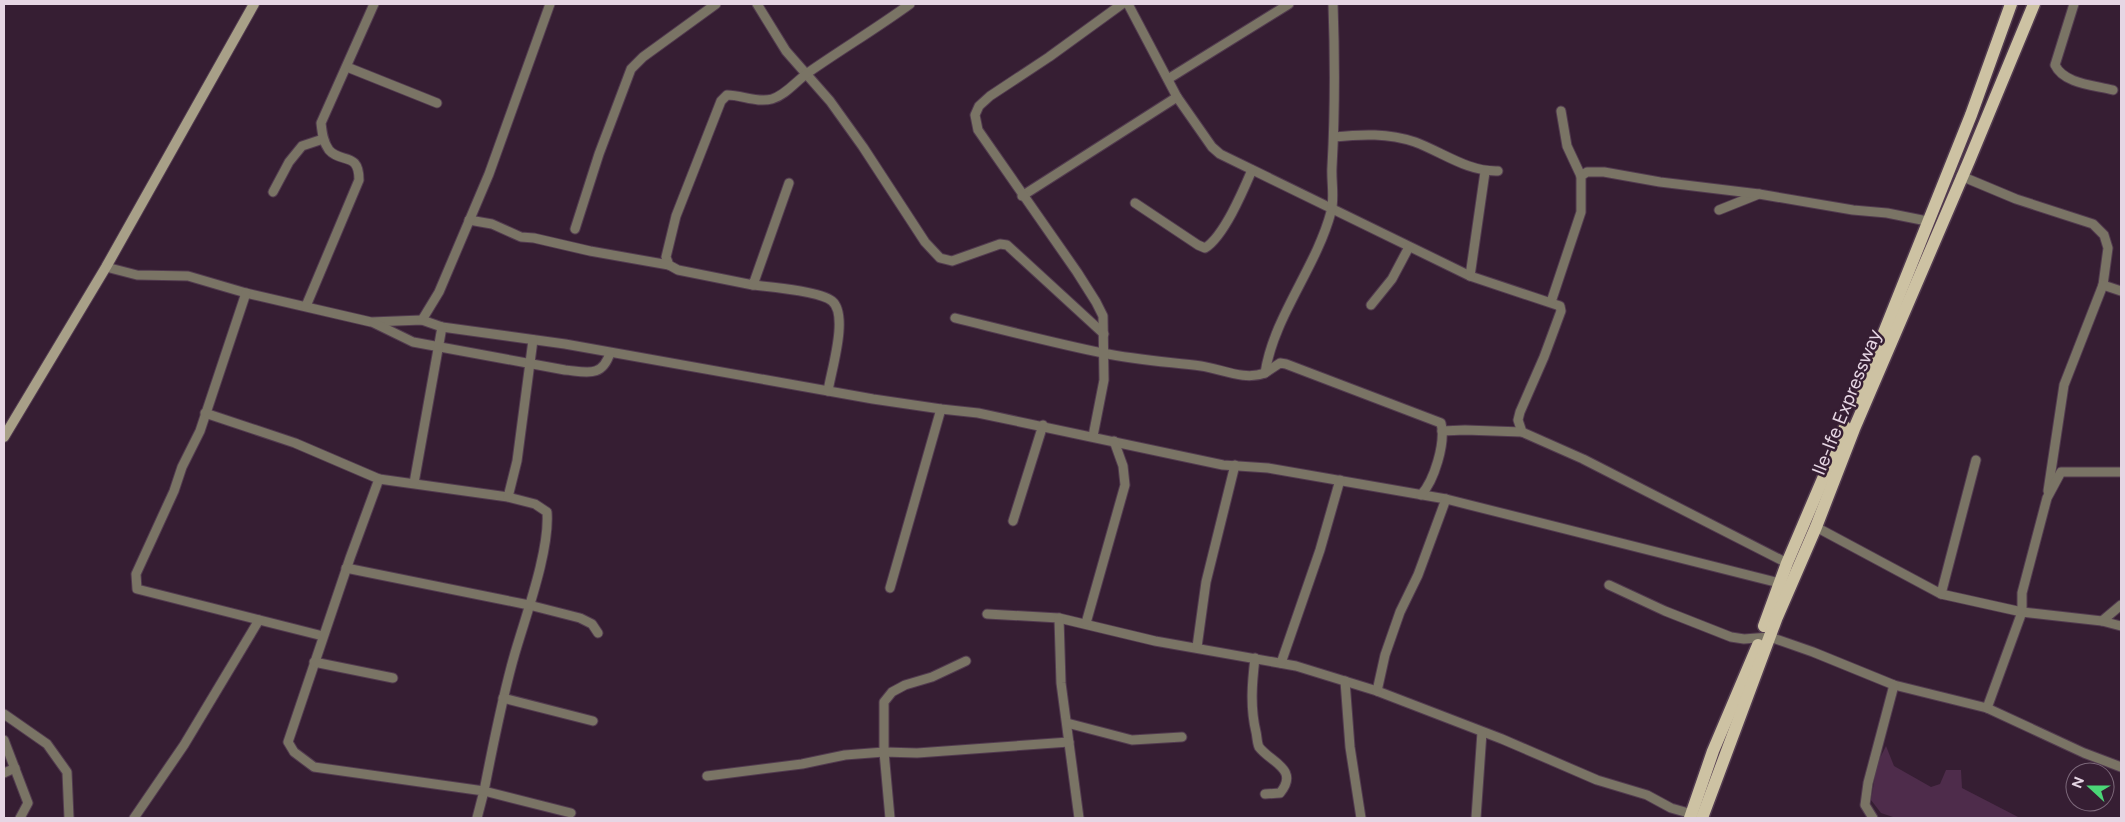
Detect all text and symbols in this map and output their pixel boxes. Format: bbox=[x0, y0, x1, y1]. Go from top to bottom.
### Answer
street label: Ile-Ife Expressway bbox=[1807, 326, 1886, 478]
north arrow bbox=[2065, 762, 2115, 812]
text: N bbox=[2068, 774, 2088, 791]

